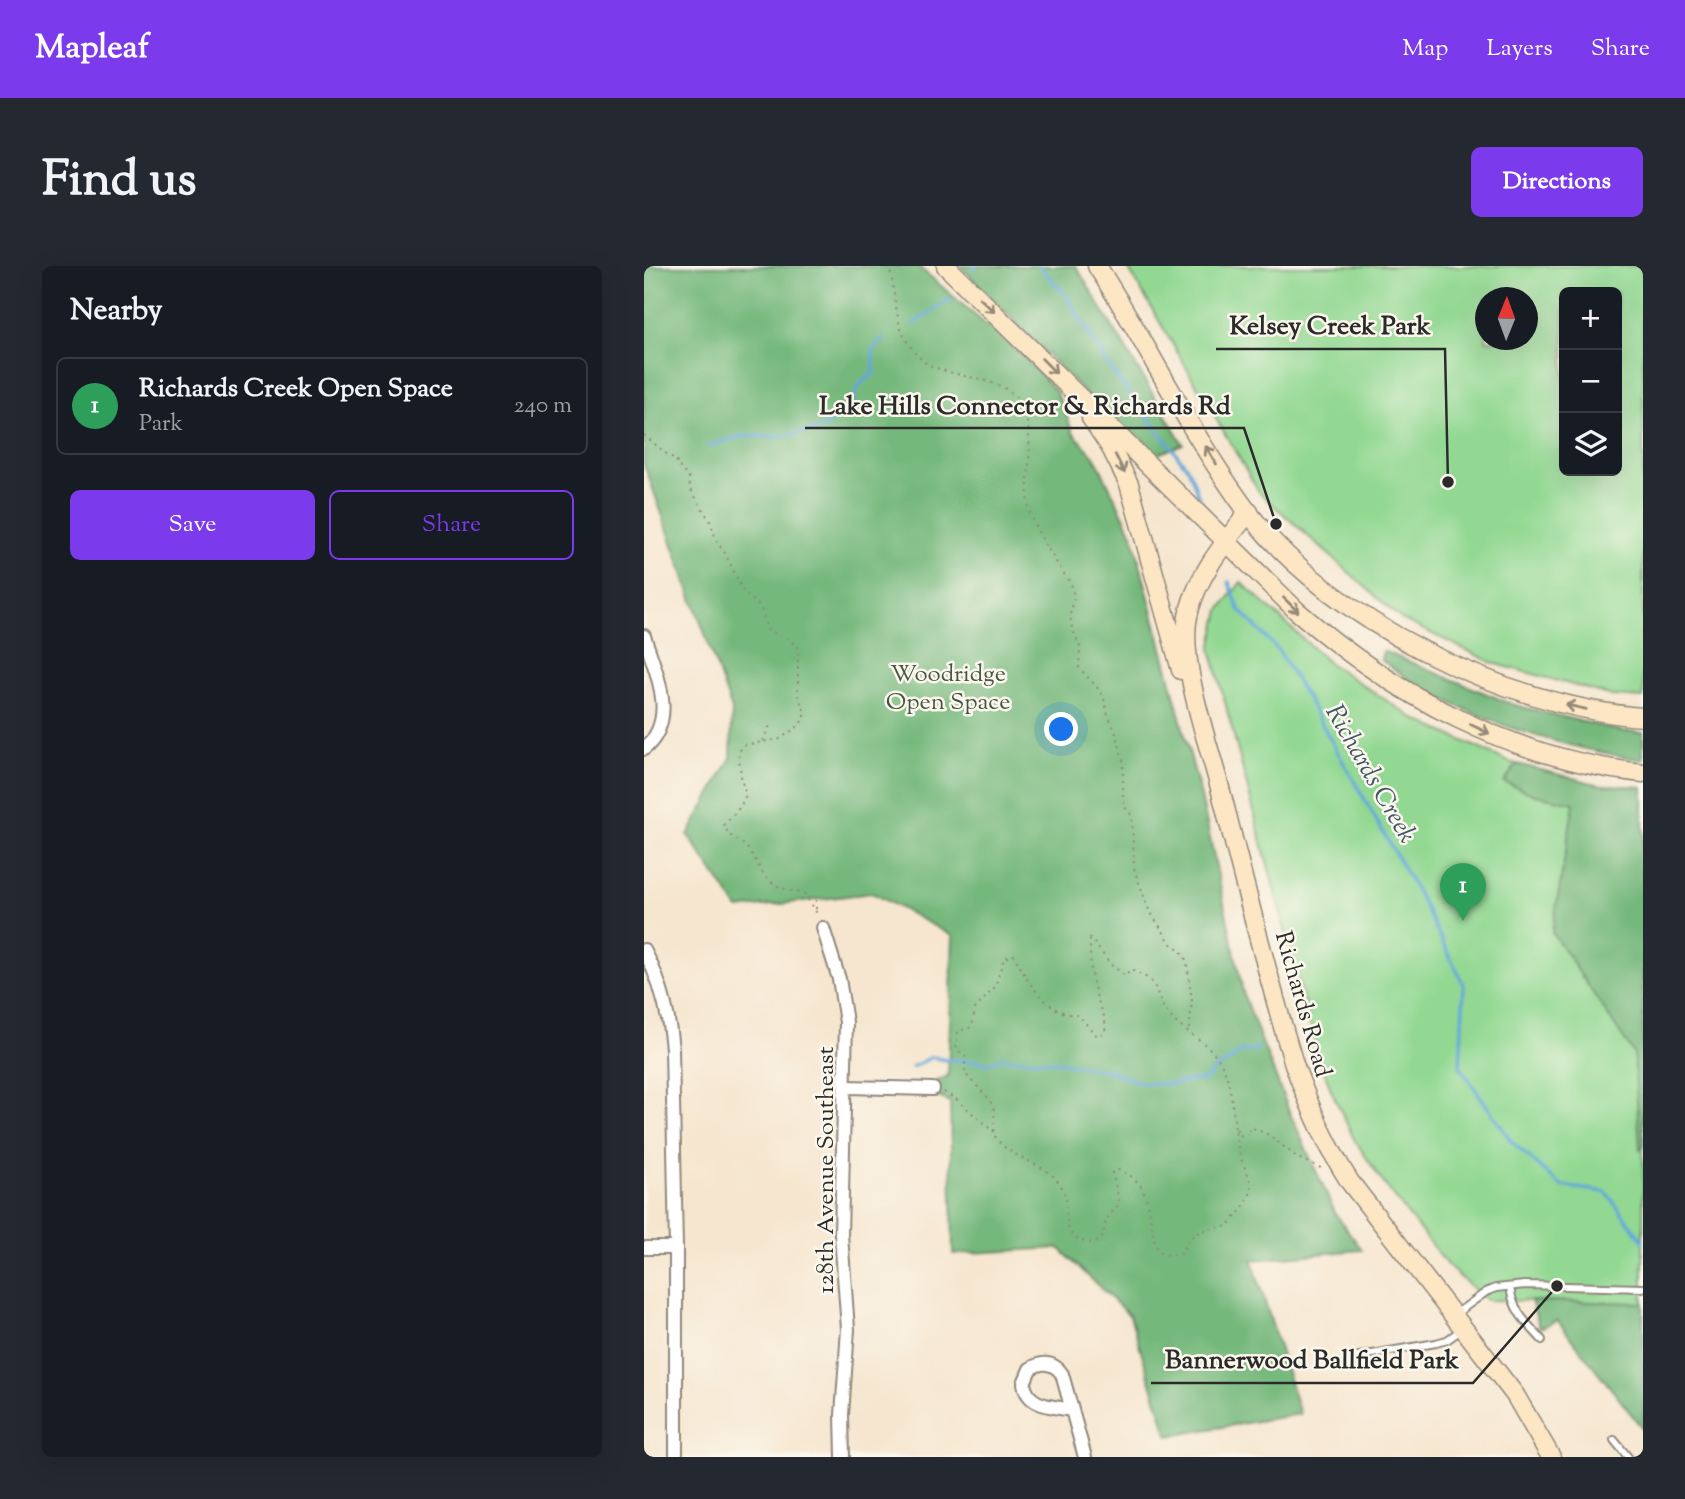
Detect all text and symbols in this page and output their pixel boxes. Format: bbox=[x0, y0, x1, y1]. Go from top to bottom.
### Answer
text: Mapleaf bbox=[35, 25, 149, 73]
text: Map bbox=[1402, 32, 1448, 66]
text: Layers bbox=[1486, 32, 1553, 66]
text: Share bbox=[1591, 32, 1650, 66]
text: Find us bbox=[42, 147, 196, 217]
button: Directions bbox=[1471, 147, 1643, 217]
north arrow bbox=[1475, 287, 1538, 350]
map controls bbox=[1559, 287, 1622, 476]
button: + bbox=[1559, 287, 1622, 350]
text: Nearby bbox=[70, 290, 162, 333]
one-way arrow bbox=[978, 297, 995, 314]
callout: Kelsey Creek Park bbox=[1216, 302, 1445, 349]
text: Kelsey Creek Park bbox=[1229, 309, 1431, 346]
button: − bbox=[1559, 350, 1622, 413]
one-way arrow bbox=[1040, 357, 1057, 374]
text: Richards Creek Open Space bbox=[139, 371, 453, 408]
callout: Lake Hills Connector & Richards Rd bbox=[805, 381, 1244, 428]
text: Lake Hills Connector & Richards Rd bbox=[819, 389, 1231, 426]
text: 1 bbox=[91, 390, 99, 423]
text: 240 m bbox=[514, 390, 572, 423]
text: Park bbox=[139, 408, 183, 441]
button: layers bbox=[1559, 413, 1622, 476]
one-way arrow bbox=[1204, 446, 1218, 466]
one-way arrow bbox=[1113, 453, 1127, 474]
button: Save bbox=[70, 490, 315, 560]
button: Share bbox=[329, 490, 574, 560]
one-way arrow bbox=[1282, 596, 1299, 613]
park label: Woodridge Open Space bbox=[886, 658, 1010, 720]
water label: Richards Creek bbox=[1315, 698, 1425, 851]
one-way arrow bbox=[1565, 700, 1588, 713]
your location bbox=[1044, 712, 1078, 746]
one-way arrow bbox=[1469, 723, 1490, 736]
pin: 1 bbox=[1440, 863, 1486, 921]
street label: Richards Road bbox=[1265, 928, 1339, 1082]
street label: 128th Avenue Southeast bbox=[810, 1046, 844, 1294]
callout: Bannerwood Ballfield Park bbox=[1151, 1336, 1473, 1383]
text: Bannerwood Ballfield Park bbox=[1165, 1343, 1460, 1380]

